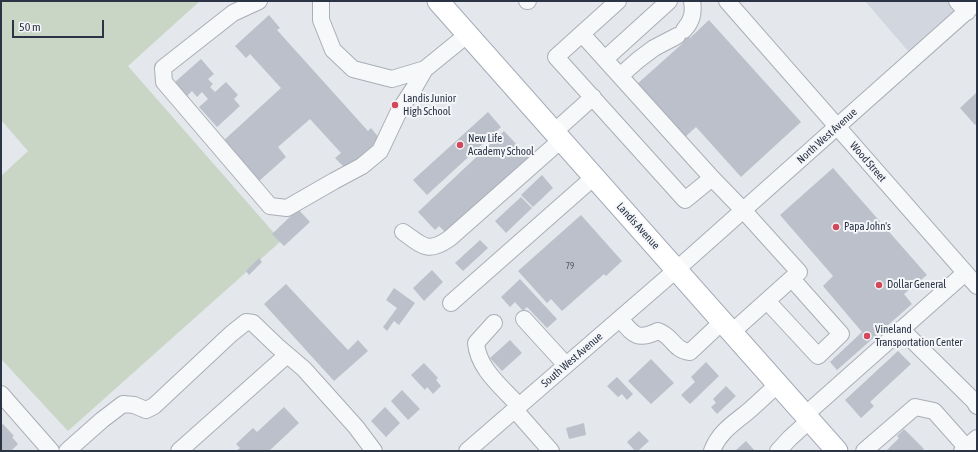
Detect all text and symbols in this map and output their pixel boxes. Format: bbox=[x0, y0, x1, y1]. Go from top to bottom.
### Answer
scale bar bbox=[14, 12, 106, 38]
text: 50 m bbox=[19, 20, 41, 34]
place label: Landis Junior High School bbox=[403, 92, 456, 118]
marker: Landis Junior High School bbox=[390, 100, 400, 110]
street label: North West Avenue bbox=[794, 106, 860, 166]
place label: New Life Academy School bbox=[468, 132, 534, 158]
street label: Wood Street bbox=[847, 139, 889, 185]
marker: New Life Academy School bbox=[455, 140, 465, 150]
street label: Landis Avenue bbox=[614, 200, 662, 252]
place label: Papa John's bbox=[844, 220, 891, 234]
marker: Papa John's bbox=[831, 222, 841, 232]
house number: 79 bbox=[566, 261, 574, 271]
place label: Dollar General bbox=[887, 278, 946, 292]
marker: Dollar General bbox=[874, 280, 884, 290]
place label: Vineland Transportation Center bbox=[875, 323, 963, 349]
street label: South West Avenue bbox=[539, 330, 605, 390]
marker: Vineland Transportation Center bbox=[862, 331, 872, 341]

